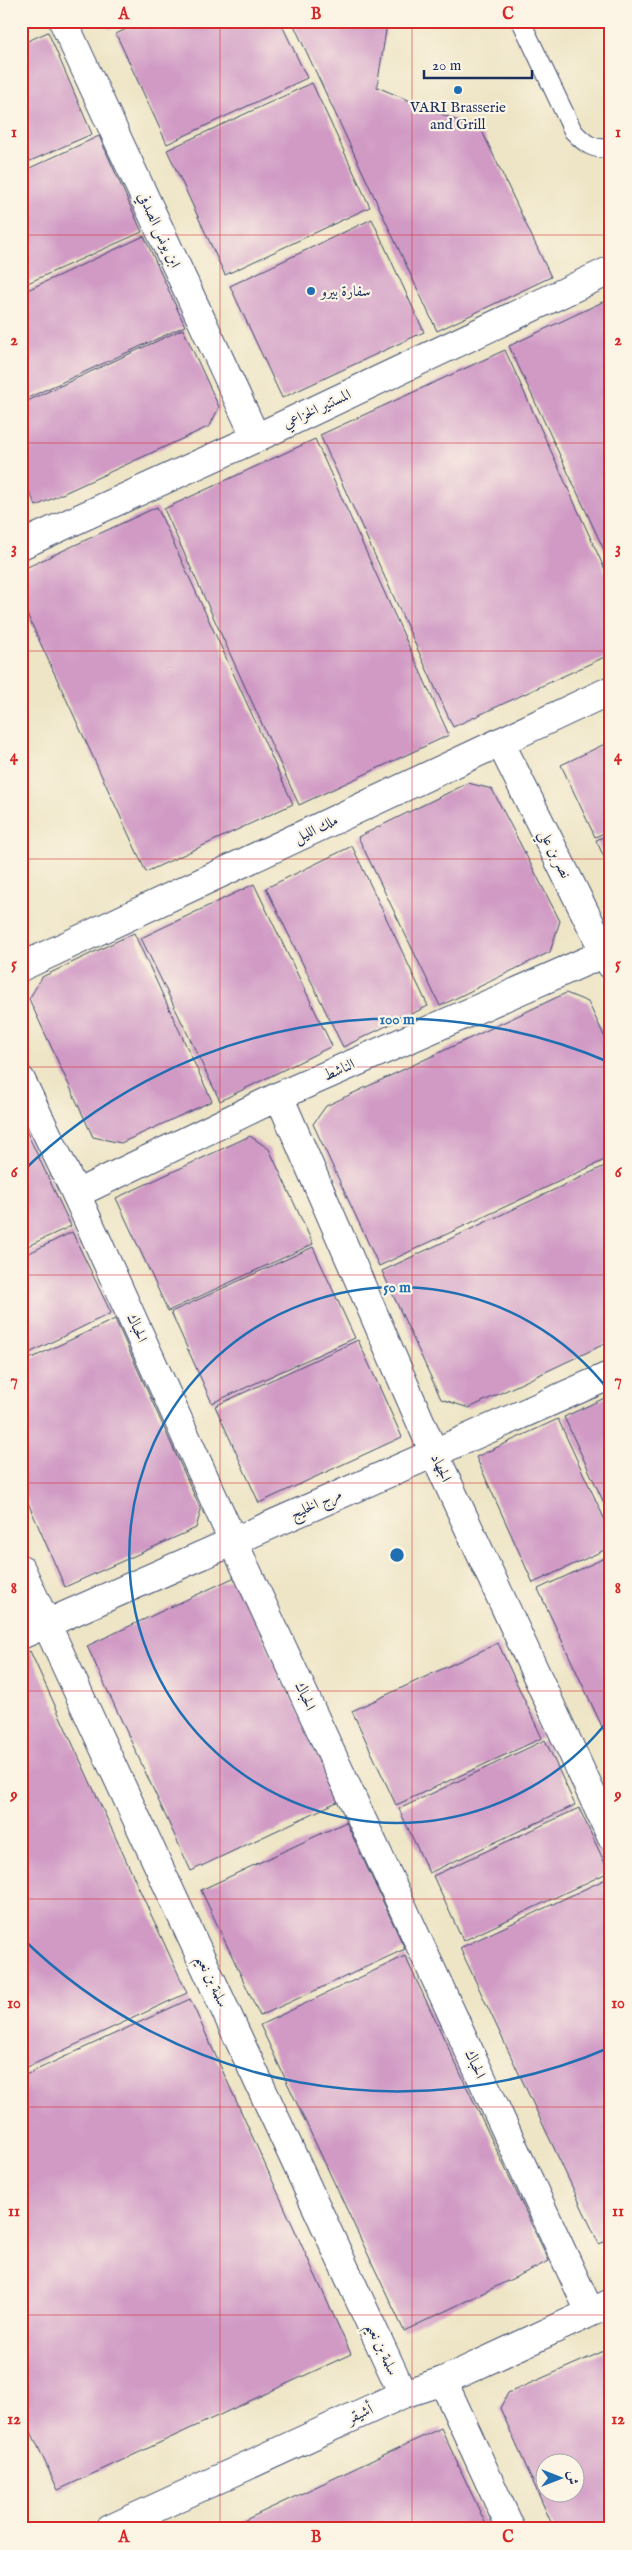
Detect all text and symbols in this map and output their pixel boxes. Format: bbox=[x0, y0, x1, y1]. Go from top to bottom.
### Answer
text: A bbox=[118, 5, 131, 25]
text: B bbox=[311, 5, 322, 25]
text: C bbox=[502, 5, 514, 25]
scale bar bbox=[424, 48, 532, 80]
text: 20 m bbox=[432, 56, 462, 75]
marker: VARI Brasserie and Grill bbox=[452, 84, 464, 96]
place label: VARI Brasserie and Grill bbox=[409, 98, 506, 134]
text: 1 bbox=[11, 123, 17, 143]
text: 1 bbox=[615, 123, 621, 143]
street label: ابن يونس الصدفي bbox=[131, 189, 185, 272]
place label: سفارة بيرو bbox=[319, 282, 371, 301]
marker: سفارة بيرو bbox=[305, 285, 317, 297]
text: 2 bbox=[10, 331, 18, 351]
text: 2 bbox=[614, 331, 622, 351]
street label: المستنير الخزاعي bbox=[280, 385, 355, 435]
text: 3 bbox=[11, 539, 17, 559]
text: 3 bbox=[615, 539, 621, 559]
text: 4 bbox=[10, 747, 19, 767]
text: 4 bbox=[614, 747, 623, 767]
street label: ملك الليل bbox=[291, 811, 342, 848]
street label: نصر بن علي bbox=[531, 826, 575, 884]
text: 5 bbox=[11, 955, 17, 975]
text: 5 bbox=[615, 955, 621, 975]
text: 100 m bbox=[379, 1010, 415, 1029]
street label: الناشط bbox=[320, 1055, 358, 1085]
text: 6 bbox=[11, 1163, 19, 1183]
text: 6 bbox=[615, 1163, 623, 1183]
text: 50 m bbox=[383, 1278, 411, 1297]
street label: الحباك bbox=[122, 1311, 152, 1345]
text: 7 bbox=[10, 1371, 18, 1391]
text: 7 bbox=[614, 1371, 622, 1391]
street label: الجهاد bbox=[426, 1451, 456, 1485]
street label: مرج الخليج bbox=[287, 1484, 346, 1527]
centre of rings bbox=[388, 1546, 406, 1564]
text: 8 bbox=[11, 1579, 17, 1599]
text: 8 bbox=[615, 1579, 621, 1599]
street label: الحباك bbox=[290, 1679, 320, 1713]
text: 9 bbox=[10, 1786, 18, 1806]
text: 9 bbox=[614, 1786, 622, 1806]
street label: سلمة بن نعيم bbox=[187, 1952, 232, 2012]
text: 10 bbox=[7, 1994, 21, 2014]
text: 10 bbox=[611, 1994, 625, 2014]
street label: الحباك bbox=[460, 2047, 490, 2081]
text: 11 bbox=[8, 2202, 20, 2222]
text: 11 bbox=[612, 2202, 624, 2222]
street label: سلمة بن نعيم bbox=[357, 2320, 402, 2380]
street label: أشيقر bbox=[341, 2398, 376, 2429]
text: 12 bbox=[7, 2410, 21, 2430]
text: 12 bbox=[611, 2410, 625, 2430]
north arrow bbox=[534, 2452, 584, 2502]
text: ش bbox=[563, 2471, 581, 2485]
text: A bbox=[118, 2528, 131, 2548]
text: B bbox=[311, 2528, 322, 2548]
text: C bbox=[502, 2528, 514, 2548]

